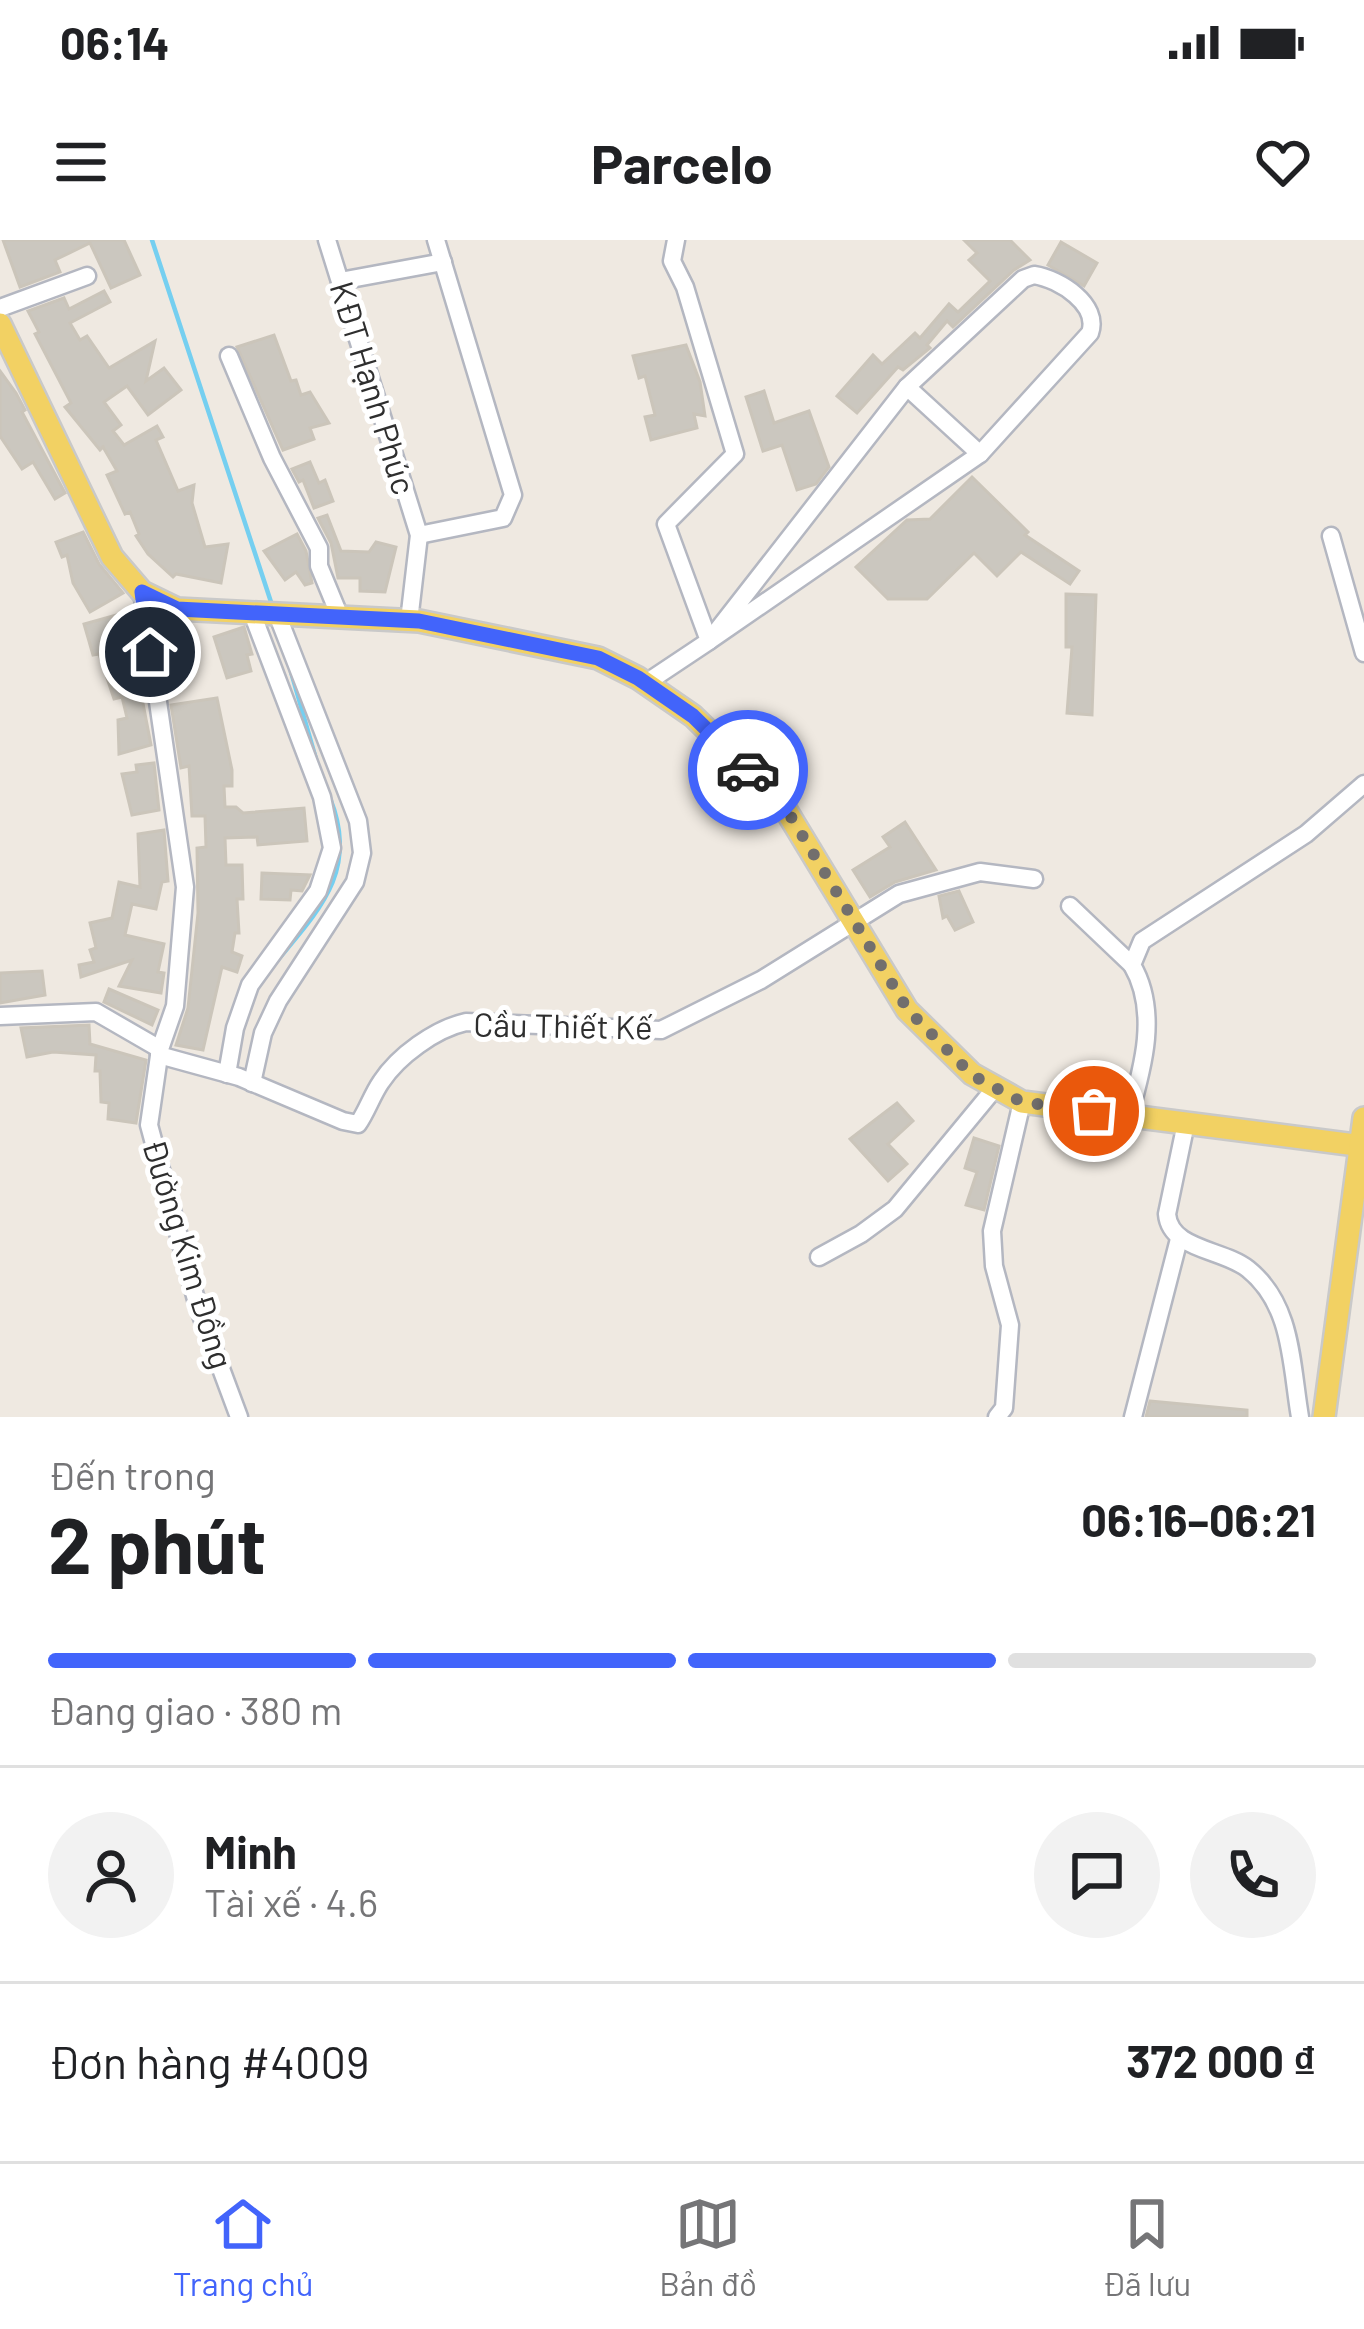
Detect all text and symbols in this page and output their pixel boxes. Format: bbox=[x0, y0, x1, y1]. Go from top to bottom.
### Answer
text: 06:14 bbox=[60, 15, 169, 69]
icon: menu bbox=[48, 129, 114, 195]
icon: heart bbox=[1250, 129, 1316, 195]
text: Parcelo bbox=[591, 130, 773, 195]
street label: KĐT Hạnh Phúc bbox=[323, 276, 425, 499]
pin bbox=[99, 601, 201, 703]
icon: home bbox=[117, 619, 183, 685]
courier bbox=[688, 710, 808, 830]
icon: car bbox=[715, 737, 781, 803]
street label: Cầu Thiết Kế bbox=[473, 1003, 653, 1047]
pin bbox=[1043, 1060, 1145, 1162]
icon: bag bbox=[1061, 1078, 1127, 1144]
street label: Đường Kim Đồng bbox=[135, 1134, 243, 1373]
text: Đến trong bbox=[48, 1451, 216, 1498]
text: 06:16–06:21 bbox=[1081, 1492, 1316, 1546]
text: 2 phút bbox=[48, 1496, 266, 1590]
text: Đang giao · 380 m bbox=[48, 1686, 342, 1733]
button: person bbox=[48, 1812, 174, 1938]
button: chat bbox=[1034, 1812, 1160, 1938]
button: phone bbox=[1190, 1812, 1316, 1938]
text: Minh bbox=[204, 1824, 297, 1878]
text: Tài xế · 4.6 bbox=[204, 1878, 378, 1925]
text: 372 000 ₫ bbox=[1126, 2033, 1316, 2087]
text: Đơn hàng #4009 bbox=[48, 2034, 369, 2088]
tab: Trang chủ bbox=[173, 2191, 313, 2303]
tab: Bản đồ bbox=[659, 2191, 757, 2303]
tab: Đã lưu bbox=[1102, 2191, 1191, 2303]

